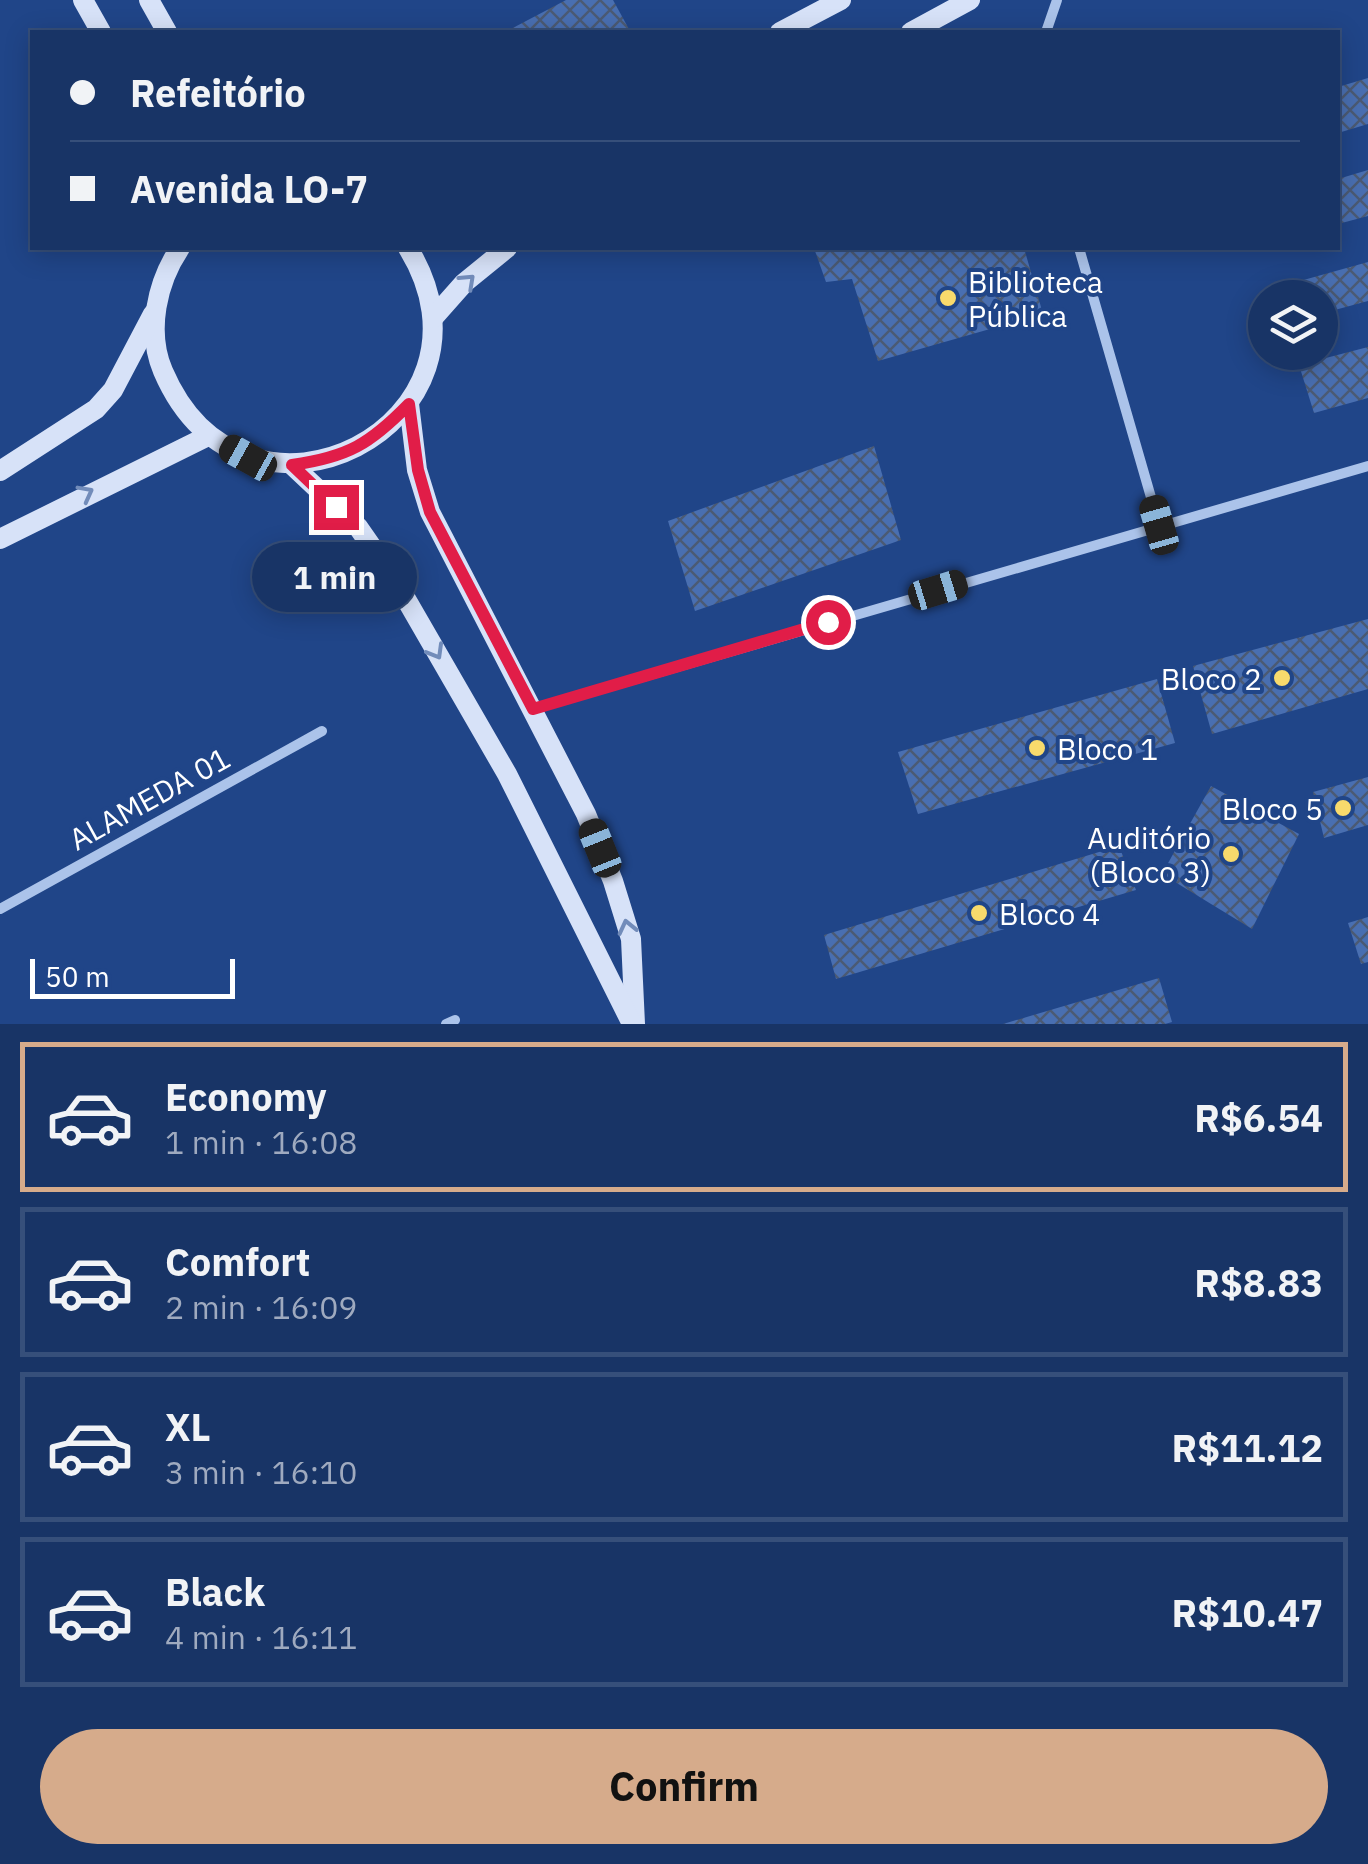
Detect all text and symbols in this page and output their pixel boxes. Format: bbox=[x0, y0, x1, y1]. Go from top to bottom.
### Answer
text: Refeitório bbox=[130, 68, 306, 117]
text: Avenida LO-7 bbox=[130, 164, 368, 213]
place label: Biblioteca Pública bbox=[968, 262, 1103, 335]
one-way arrow bbox=[456, 275, 475, 293]
map controls bbox=[1248, 280, 1338, 370]
button: layers bbox=[1248, 280, 1338, 370]
marker: Biblioteca Pública bbox=[937, 287, 959, 309]
car bbox=[214, 430, 282, 486]
route end bbox=[314, 485, 359, 530]
one-way arrow bbox=[76, 486, 94, 506]
car bbox=[1136, 492, 1182, 558]
callout: 1 min bbox=[254, 542, 418, 612]
text: 1 min bbox=[293, 556, 376, 598]
car bbox=[905, 567, 971, 613]
route start bbox=[806, 600, 851, 645]
one-way arrow bbox=[424, 641, 444, 659]
place label: Bloco 2 bbox=[1161, 659, 1262, 698]
marker: Bloco 2 bbox=[1271, 667, 1293, 689]
place label: Bloco 1 bbox=[1057, 729, 1158, 768]
marker: Bloco 1 bbox=[1026, 737, 1048, 759]
street label: ALAMEDA 01 bbox=[62, 738, 236, 858]
place label: Bloco 5 bbox=[1222, 789, 1323, 828]
marker: Bloco 5 bbox=[1332, 797, 1354, 819]
car bbox=[575, 815, 625, 881]
place label: Auditório (Bloco 3) bbox=[1087, 818, 1211, 891]
marker: Auditório (Bloco 3) bbox=[1220, 843, 1242, 865]
place label: Bloco 4 bbox=[999, 894, 1100, 933]
marker: Bloco 4 bbox=[968, 902, 990, 924]
one-way arrow bbox=[618, 919, 639, 936]
scale bar bbox=[30, 954, 235, 998]
text: 50 m bbox=[45, 958, 110, 995]
icon: car bbox=[45, 1072, 135, 1162]
text: Economy bbox=[165, 1072, 327, 1121]
text: R$6.54 bbox=[1194, 1093, 1323, 1142]
text: 1 min · 16:08 bbox=[165, 1121, 358, 1163]
icon: car bbox=[45, 1237, 135, 1327]
text: Comfort bbox=[165, 1237, 310, 1286]
text: R$8.83 bbox=[1194, 1258, 1323, 1307]
text: 2 min · 16:09 bbox=[165, 1286, 358, 1328]
icon: car bbox=[45, 1402, 135, 1492]
text: XL bbox=[165, 1402, 211, 1451]
text: R$11.12 bbox=[1172, 1423, 1323, 1472]
text: 3 min · 16:10 bbox=[165, 1451, 358, 1493]
icon: car bbox=[45, 1567, 135, 1657]
text: Black bbox=[165, 1567, 265, 1616]
text: R$10.47 bbox=[1172, 1588, 1323, 1637]
text: 4 min · 16:11 bbox=[165, 1616, 358, 1658]
button: Confirm bbox=[40, 1729, 1328, 1844]

